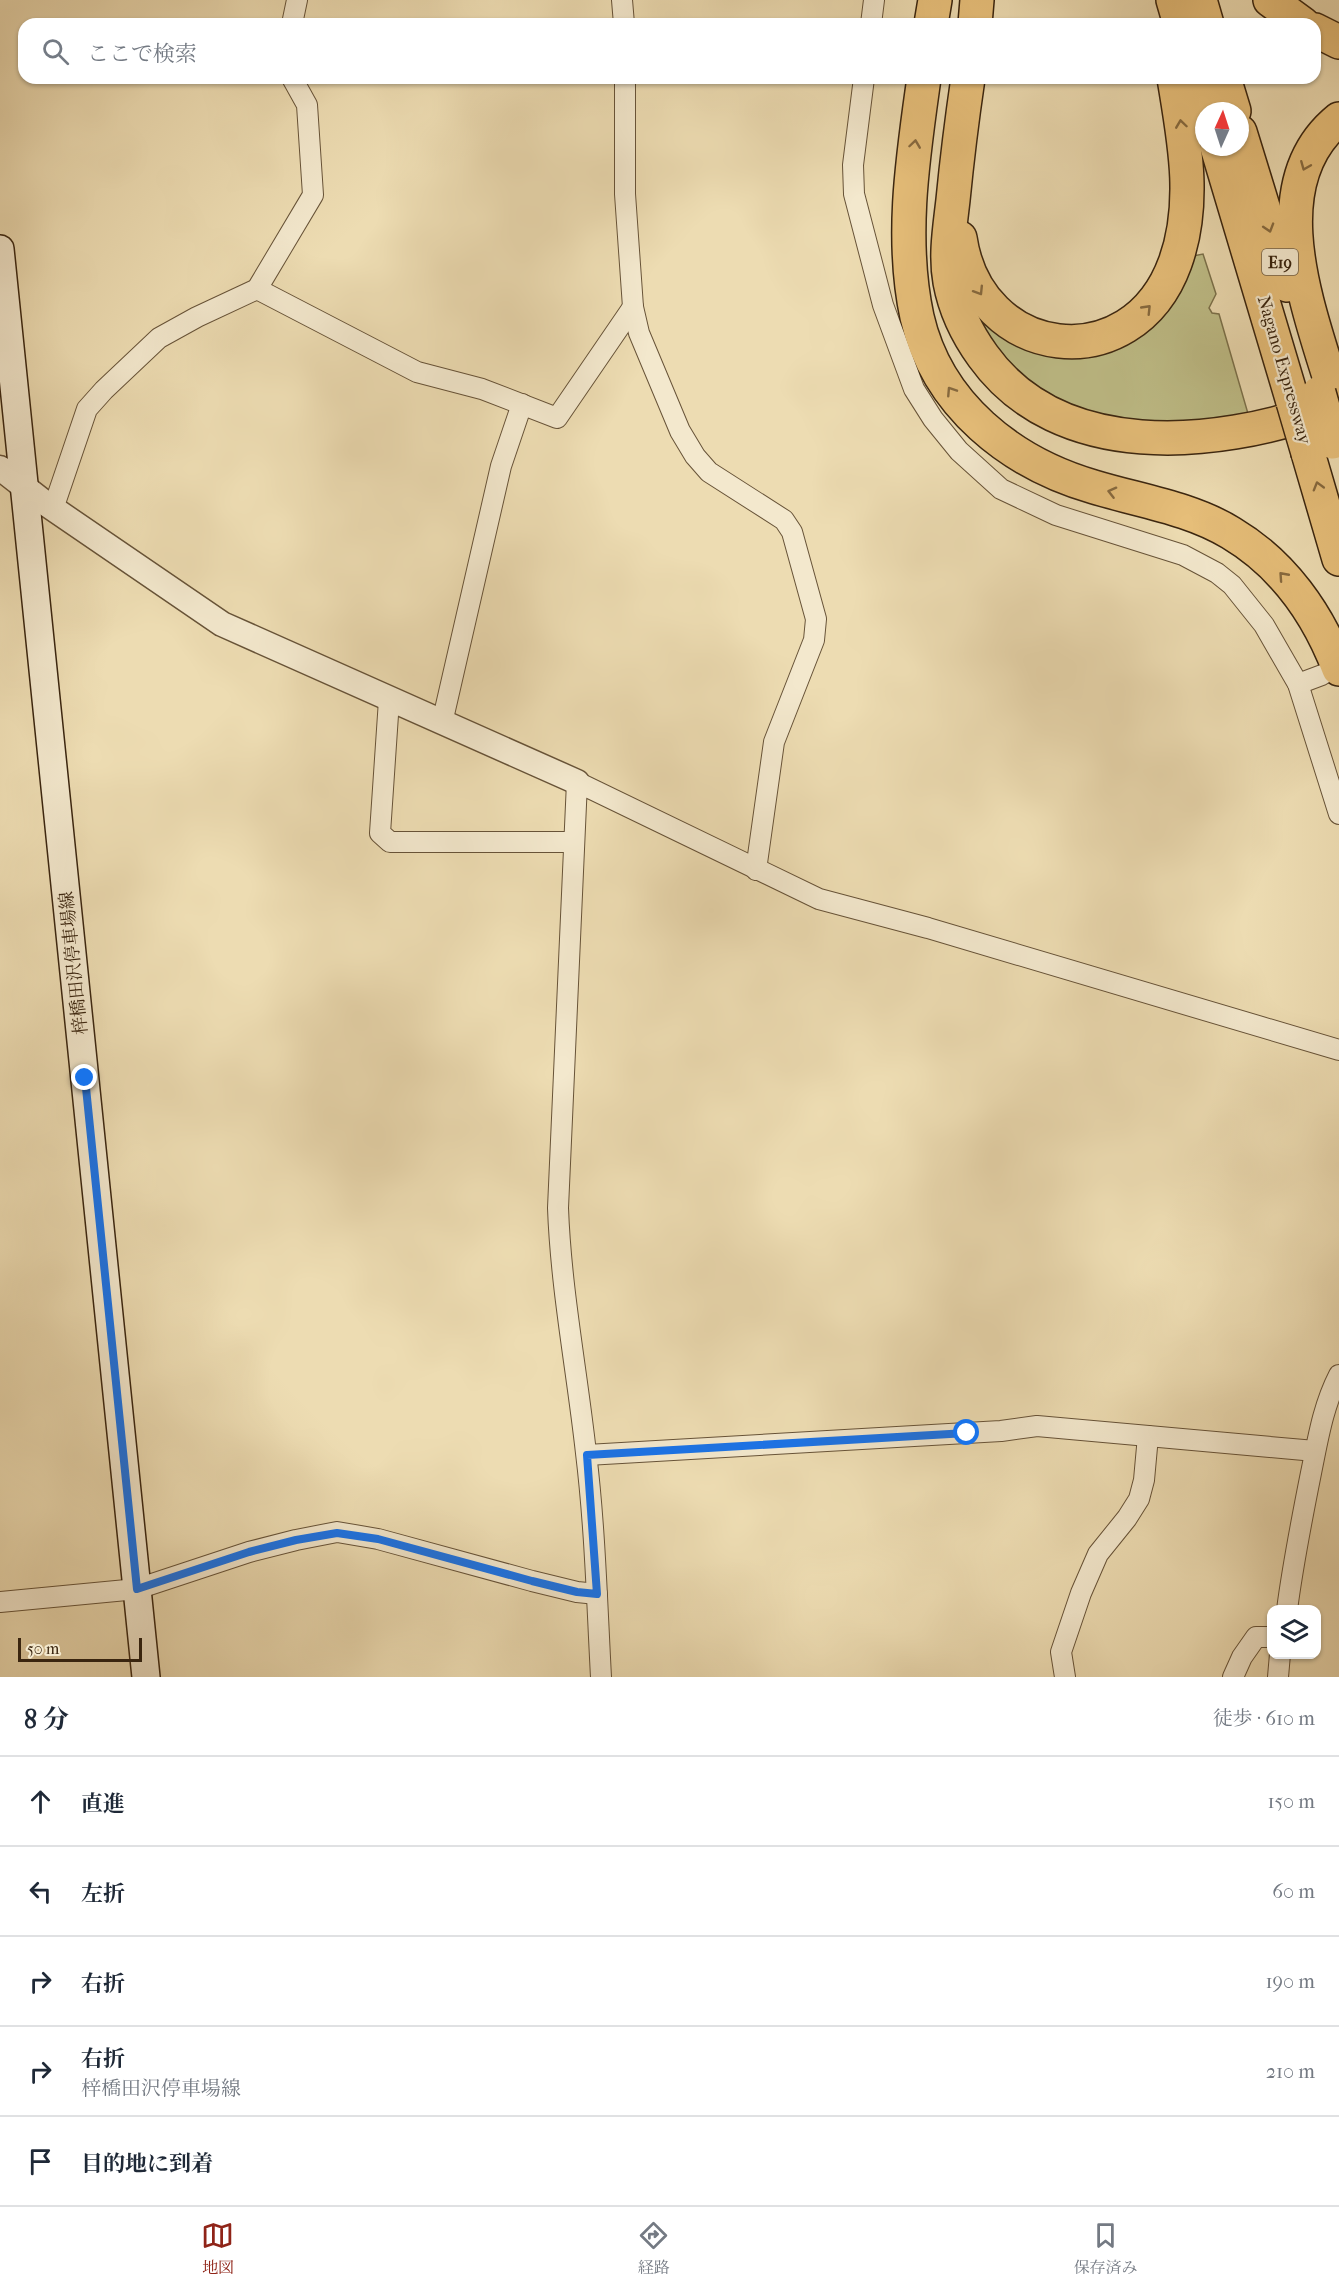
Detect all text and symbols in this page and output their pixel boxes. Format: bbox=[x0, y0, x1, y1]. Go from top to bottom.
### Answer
search box bbox=[18, 18, 1321, 84]
icon: search bbox=[39, 35, 72, 68]
text: ここで検索 bbox=[87, 41, 197, 67]
north arrow bbox=[1195, 102, 1249, 156]
one-way arrow bbox=[1176, 120, 1188, 129]
one-way arrow bbox=[908, 139, 920, 148]
one-way arrow bbox=[1300, 160, 1313, 170]
one-way arrow bbox=[1262, 222, 1274, 233]
road number: E19 bbox=[1262, 249, 1298, 275]
one-way arrow bbox=[972, 284, 983, 295]
street label: Nagano Expressway bbox=[1253, 293, 1316, 448]
one-way arrow bbox=[1139, 305, 1150, 316]
one-way arrow bbox=[947, 386, 958, 397]
one-way arrow bbox=[1313, 481, 1325, 492]
one-way arrow bbox=[1107, 486, 1117, 499]
one-way arrow bbox=[1279, 573, 1290, 583]
street label: 梓橋田沢停車場線 bbox=[56, 890, 92, 1036]
route end bbox=[71, 1064, 97, 1090]
route start bbox=[953, 1419, 979, 1445]
map controls bbox=[1267, 1605, 1321, 1659]
button: layers bbox=[1267, 1605, 1321, 1659]
scale bar bbox=[18, 1635, 142, 1662]
text: 50 m bbox=[27, 1639, 59, 1658]
text: 8 分 bbox=[24, 1704, 69, 1735]
text: 徒歩 · 610 m bbox=[1213, 1707, 1315, 1730]
icon: ahead bbox=[24, 1785, 57, 1818]
text: 150 m bbox=[1267, 1790, 1315, 1813]
text: 直進 bbox=[81, 1791, 125, 1817]
icon: left bbox=[24, 1875, 57, 1908]
text: 60 m bbox=[1272, 1880, 1315, 1903]
text: 左折 bbox=[81, 1881, 125, 1907]
icon: right bbox=[24, 1965, 57, 1998]
text: 190 m bbox=[1265, 1970, 1315, 1993]
text: 右折 bbox=[81, 1971, 125, 1997]
text: 右折 bbox=[81, 2046, 125, 2072]
icon: right bbox=[24, 2055, 57, 2088]
text: 210 m bbox=[1266, 2060, 1315, 2083]
text: 梓橋田沢停車場線 bbox=[81, 2077, 241, 2100]
icon: arrive bbox=[24, 2145, 57, 2178]
text: 目的地に到着 bbox=[81, 2151, 213, 2177]
tab: 地図 bbox=[201, 2219, 234, 2278]
tab: 経路 bbox=[637, 2219, 670, 2278]
tab: 保存済み bbox=[1073, 2219, 1137, 2278]

